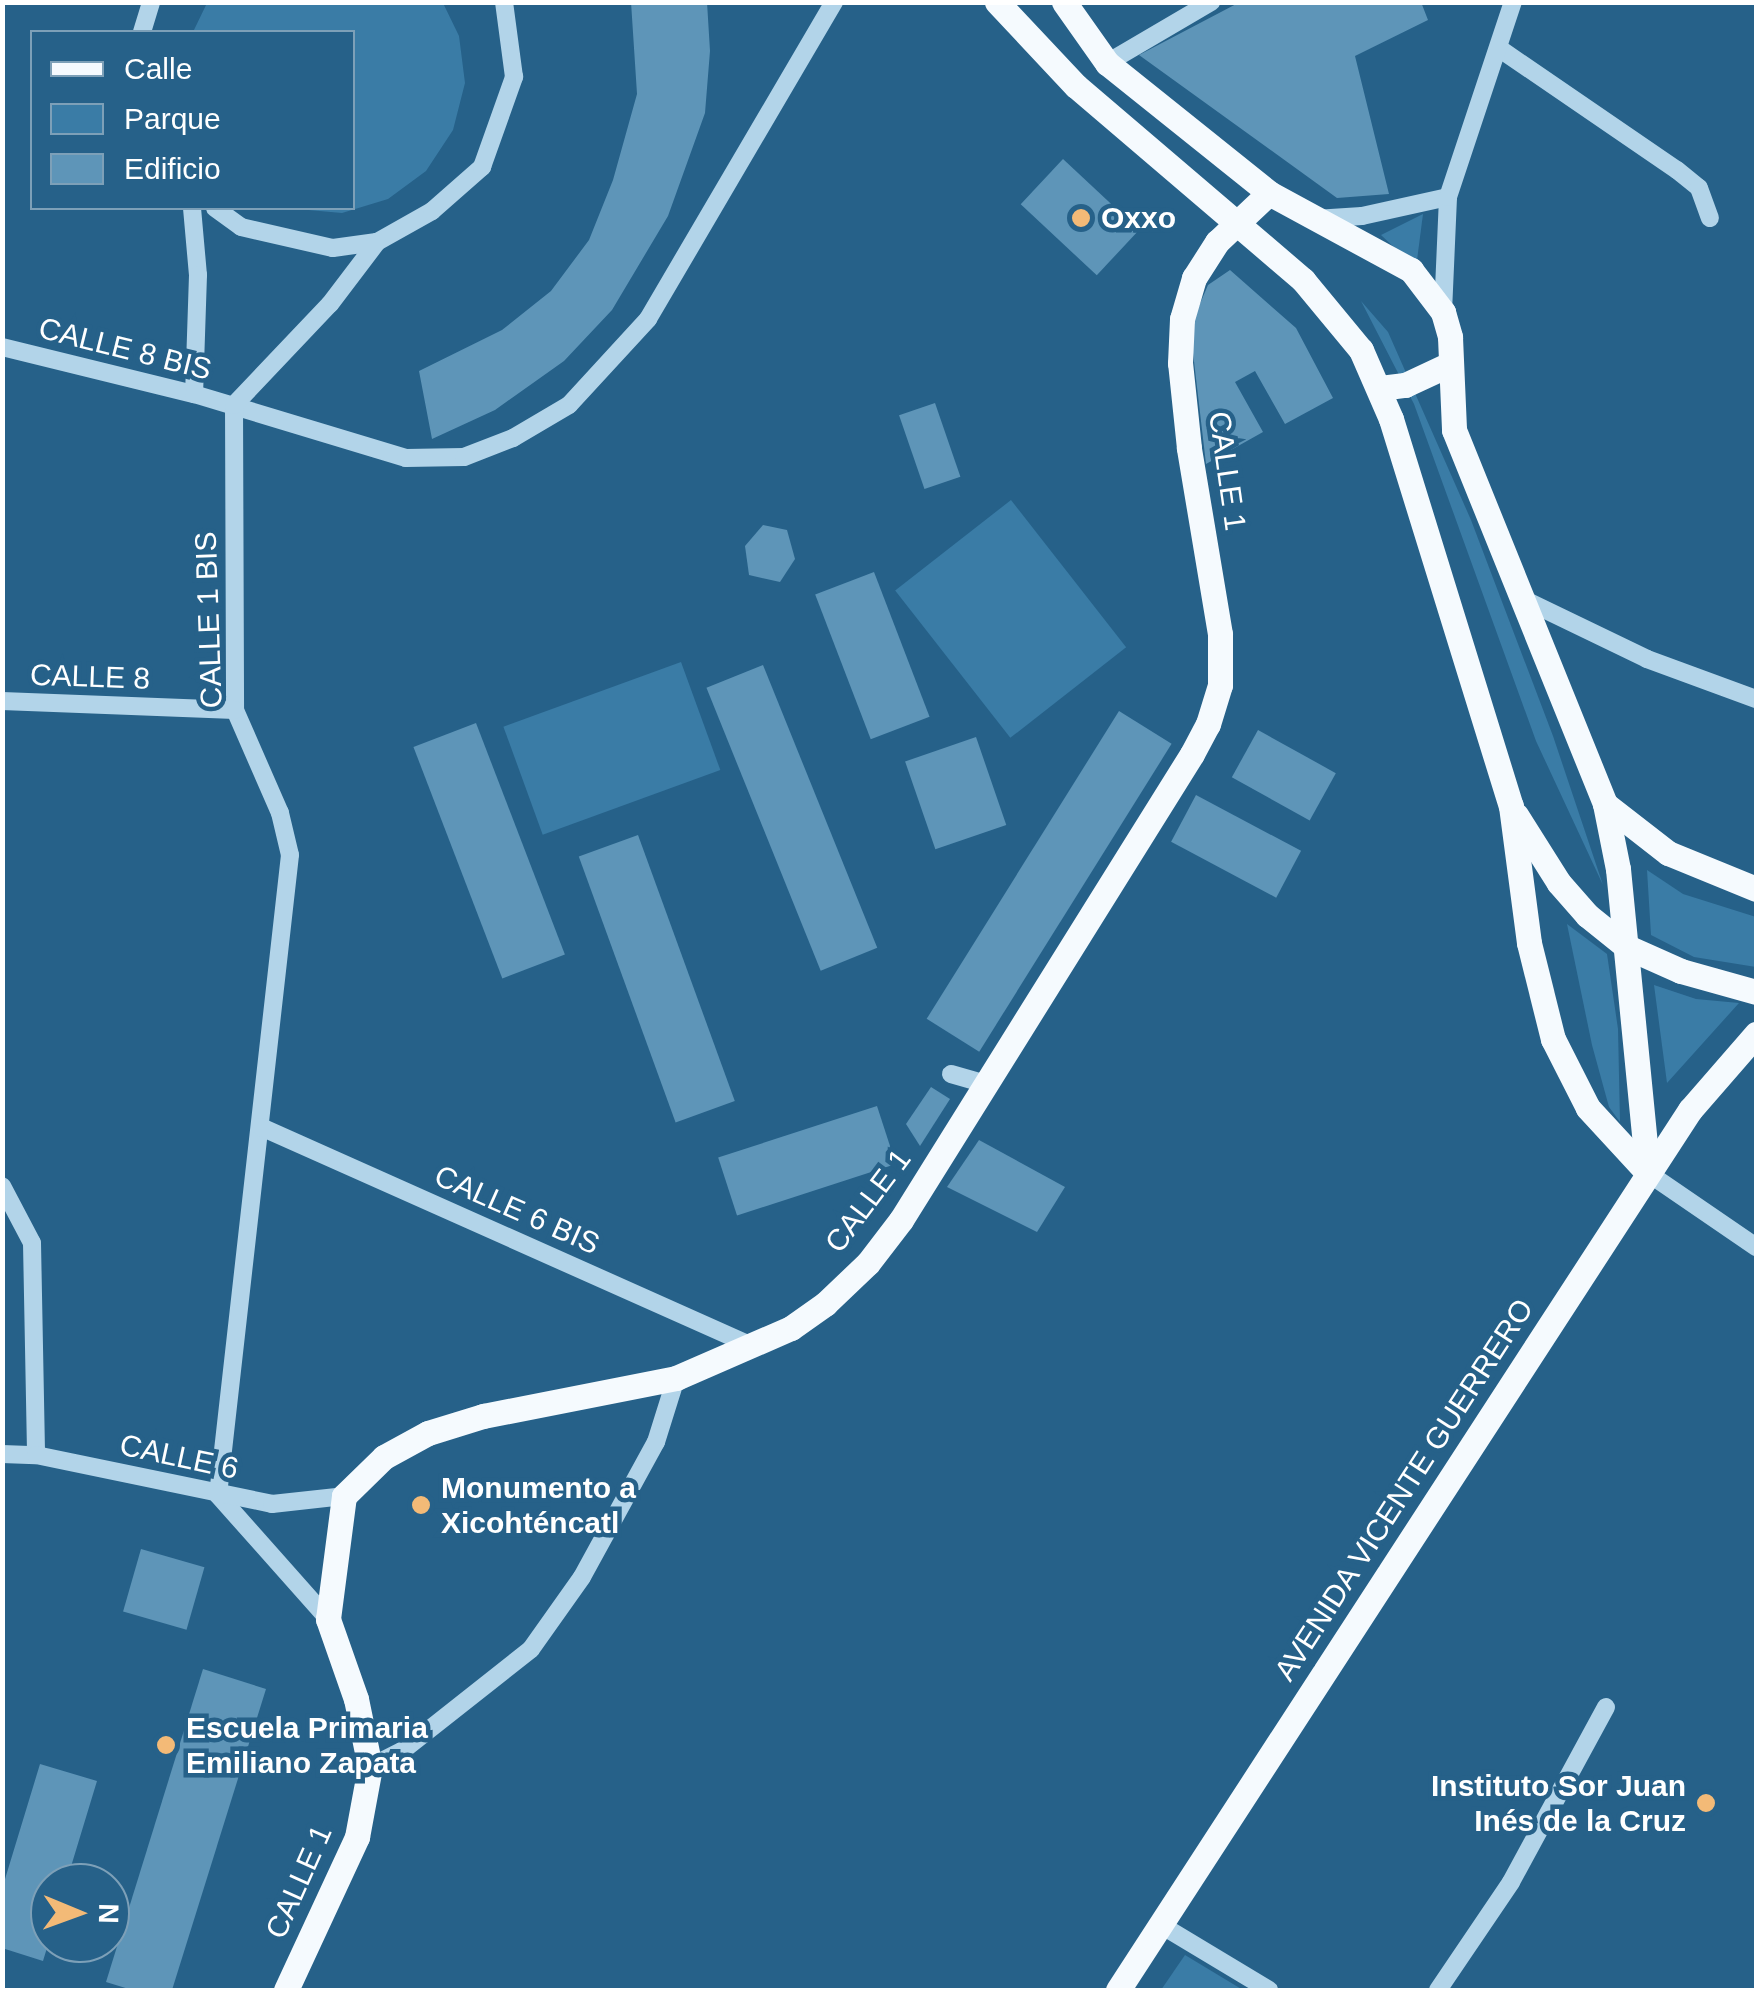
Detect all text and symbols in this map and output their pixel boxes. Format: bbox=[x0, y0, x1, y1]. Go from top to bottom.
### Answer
legend bbox=[30, 30, 355, 210]
text: Calle bbox=[124, 52, 192, 85]
text: Parque bbox=[124, 102, 221, 135]
text: Edificio bbox=[124, 152, 221, 185]
place label: Oxxo bbox=[1101, 200, 1176, 236]
marker: Oxxo bbox=[1070, 207, 1092, 229]
street label: CALLE 8 BIS bbox=[35, 310, 215, 388]
street label: CALLE 1 bbox=[1201, 409, 1253, 533]
street label: CALLE 1 BIS bbox=[188, 531, 230, 709]
street label: CALLE 8 bbox=[29, 657, 151, 697]
street label: CALLE 1 bbox=[817, 1142, 919, 1260]
street label: CALLE 6 BIS bbox=[429, 1158, 605, 1262]
street label: AVENIDA VICENTE GUERRERO bbox=[1266, 1292, 1542, 1688]
street label: CALLE 6 bbox=[117, 1427, 241, 1487]
place label: Monumento a Xicohténcatl bbox=[441, 1470, 636, 1540]
marker: Monumento a Xicohténcatl bbox=[410, 1494, 432, 1516]
place label: Escuela Primaria Emiliano Zapata bbox=[186, 1710, 428, 1780]
marker: Escuela Primaria Emiliano Zapata bbox=[155, 1734, 177, 1756]
place label: Instituto Sor Juan Inés de la Cruz bbox=[1431, 1768, 1686, 1838]
marker: Instituto Sor Juan Inés de la Cruz bbox=[1695, 1792, 1717, 1814]
street label: CALLE 1 bbox=[258, 1820, 340, 1944]
north arrow bbox=[30, 1863, 130, 1963]
text: N bbox=[93, 1903, 124, 1924]

